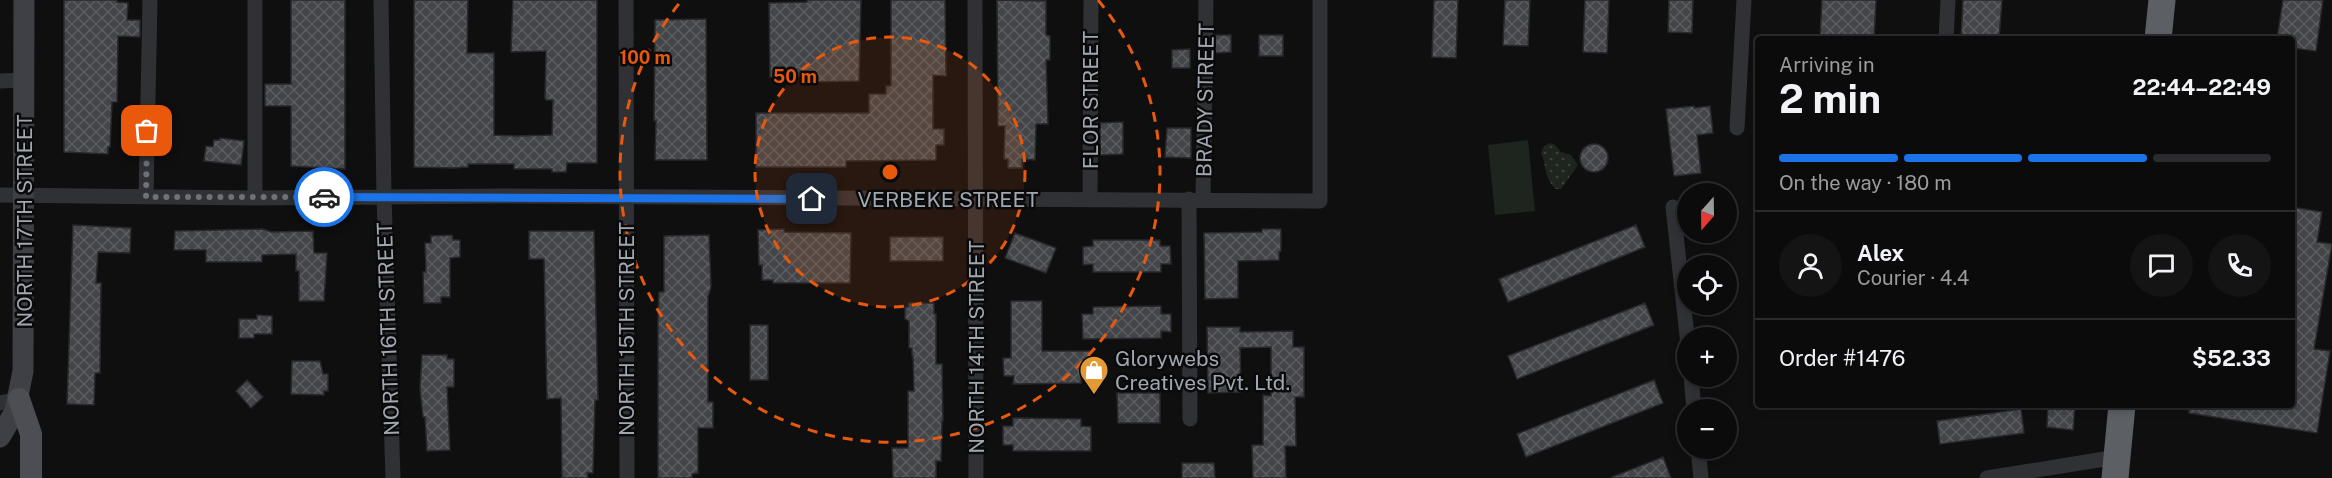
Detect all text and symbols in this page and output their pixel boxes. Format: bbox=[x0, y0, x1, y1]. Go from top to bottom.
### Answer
street label: BRADY STREET bbox=[1191, 23, 1219, 177]
street label: FLOR STREET bbox=[1078, 31, 1103, 169]
text: 100 m bbox=[619, 47, 671, 68]
text: Arriving in bbox=[1779, 53, 1874, 77]
text: 50 m bbox=[773, 66, 817, 87]
text: 22:44–22:49 bbox=[2133, 74, 2271, 100]
text: 2 min bbox=[1779, 76, 1881, 122]
pin bbox=[121, 105, 172, 156]
street label: NORTH 17TH STREET bbox=[12, 114, 37, 328]
icon: bag bbox=[130, 114, 163, 147]
centre of rings bbox=[880, 162, 900, 182]
courier bbox=[294, 167, 354, 227]
text: On the way · 180 m bbox=[1779, 171, 1951, 195]
pin bbox=[786, 173, 837, 224]
icon: car bbox=[308, 181, 341, 214]
icon: home bbox=[795, 182, 828, 215]
north arrow bbox=[1677, 183, 1737, 243]
map controls bbox=[1677, 183, 1737, 459]
street label: VERBEKE STREET bbox=[858, 187, 1038, 212]
street label: NORTH 16TH STREET bbox=[372, 222, 404, 436]
street label: NORTH 15TH STREET bbox=[614, 222, 639, 436]
button: person bbox=[1779, 234, 1842, 297]
button: chat bbox=[2130, 234, 2193, 297]
button: phone bbox=[2208, 234, 2271, 297]
street label: NORTH 14TH STREET bbox=[964, 240, 989, 454]
text: Alex bbox=[1857, 240, 1904, 266]
button: locate bbox=[1677, 255, 1737, 315]
text: Courier · 4.4 bbox=[1857, 266, 1969, 290]
button: + bbox=[1677, 327, 1737, 387]
text: Order #1476 bbox=[1779, 345, 1905, 371]
text: $52.33 bbox=[2192, 345, 2271, 371]
place label: Glorywebs Creatives Pvt. Ltd. bbox=[1115, 346, 1290, 395]
shop icon: Glorywebs Creatives Pvt. Ltd. bbox=[1078, 354, 1110, 396]
button: − bbox=[1677, 399, 1737, 459]

